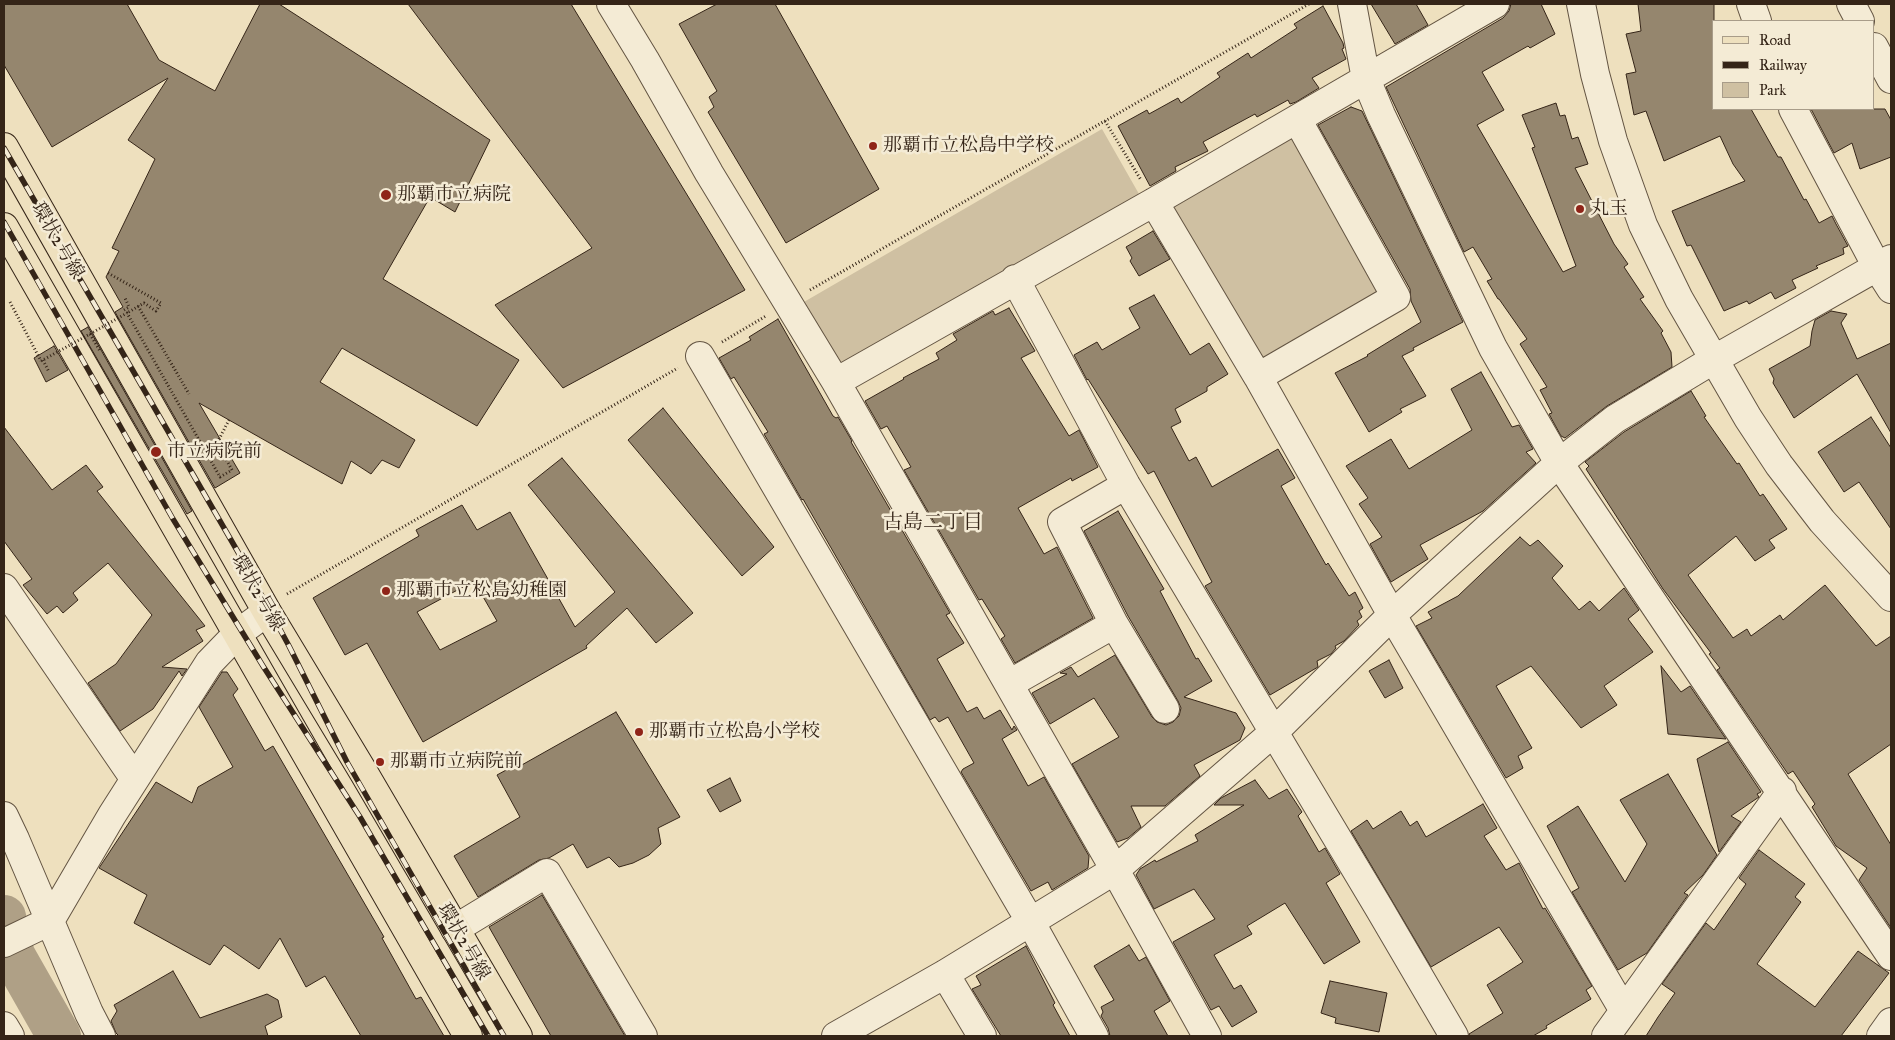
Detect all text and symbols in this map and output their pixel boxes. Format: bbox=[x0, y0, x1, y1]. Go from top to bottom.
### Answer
legend bbox=[1712, 20, 1875, 110]
text: Road bbox=[1759, 31, 1791, 49]
text: Railway bbox=[1759, 56, 1807, 74]
text: Park bbox=[1759, 81, 1786, 99]
place label: 那覇市立松島中学校 bbox=[883, 135, 1054, 157]
marker: 那覇市立松島中学校 bbox=[867, 140, 879, 152]
place label: 那覇市立病院 bbox=[397, 184, 511, 206]
marker: 那覇市立病院 bbox=[379, 188, 393, 202]
street label: 環状2号線 bbox=[26, 198, 88, 284]
place label: 丸玉 bbox=[1590, 198, 1628, 220]
marker: 丸玉 bbox=[1574, 203, 1586, 215]
place label: 市立病院前 bbox=[167, 441, 262, 463]
marker: 市立病院前 bbox=[149, 445, 163, 459]
district label: 古島二丁目 bbox=[883, 511, 983, 535]
street label: 環状2号線 bbox=[226, 550, 288, 636]
place label: 那覇市立松島幼稚園 bbox=[396, 580, 567, 602]
marker: 那覇市立松島幼稚園 bbox=[380, 585, 392, 597]
place label: 那覇市立松島小学校 bbox=[649, 721, 820, 743]
marker: 那覇市立松島小学校 bbox=[633, 726, 645, 738]
place label: 那覇市立病院前 bbox=[390, 751, 523, 773]
marker: 那覇市立病院前 bbox=[374, 756, 386, 768]
street label: 環状2号線 bbox=[432, 899, 494, 985]

